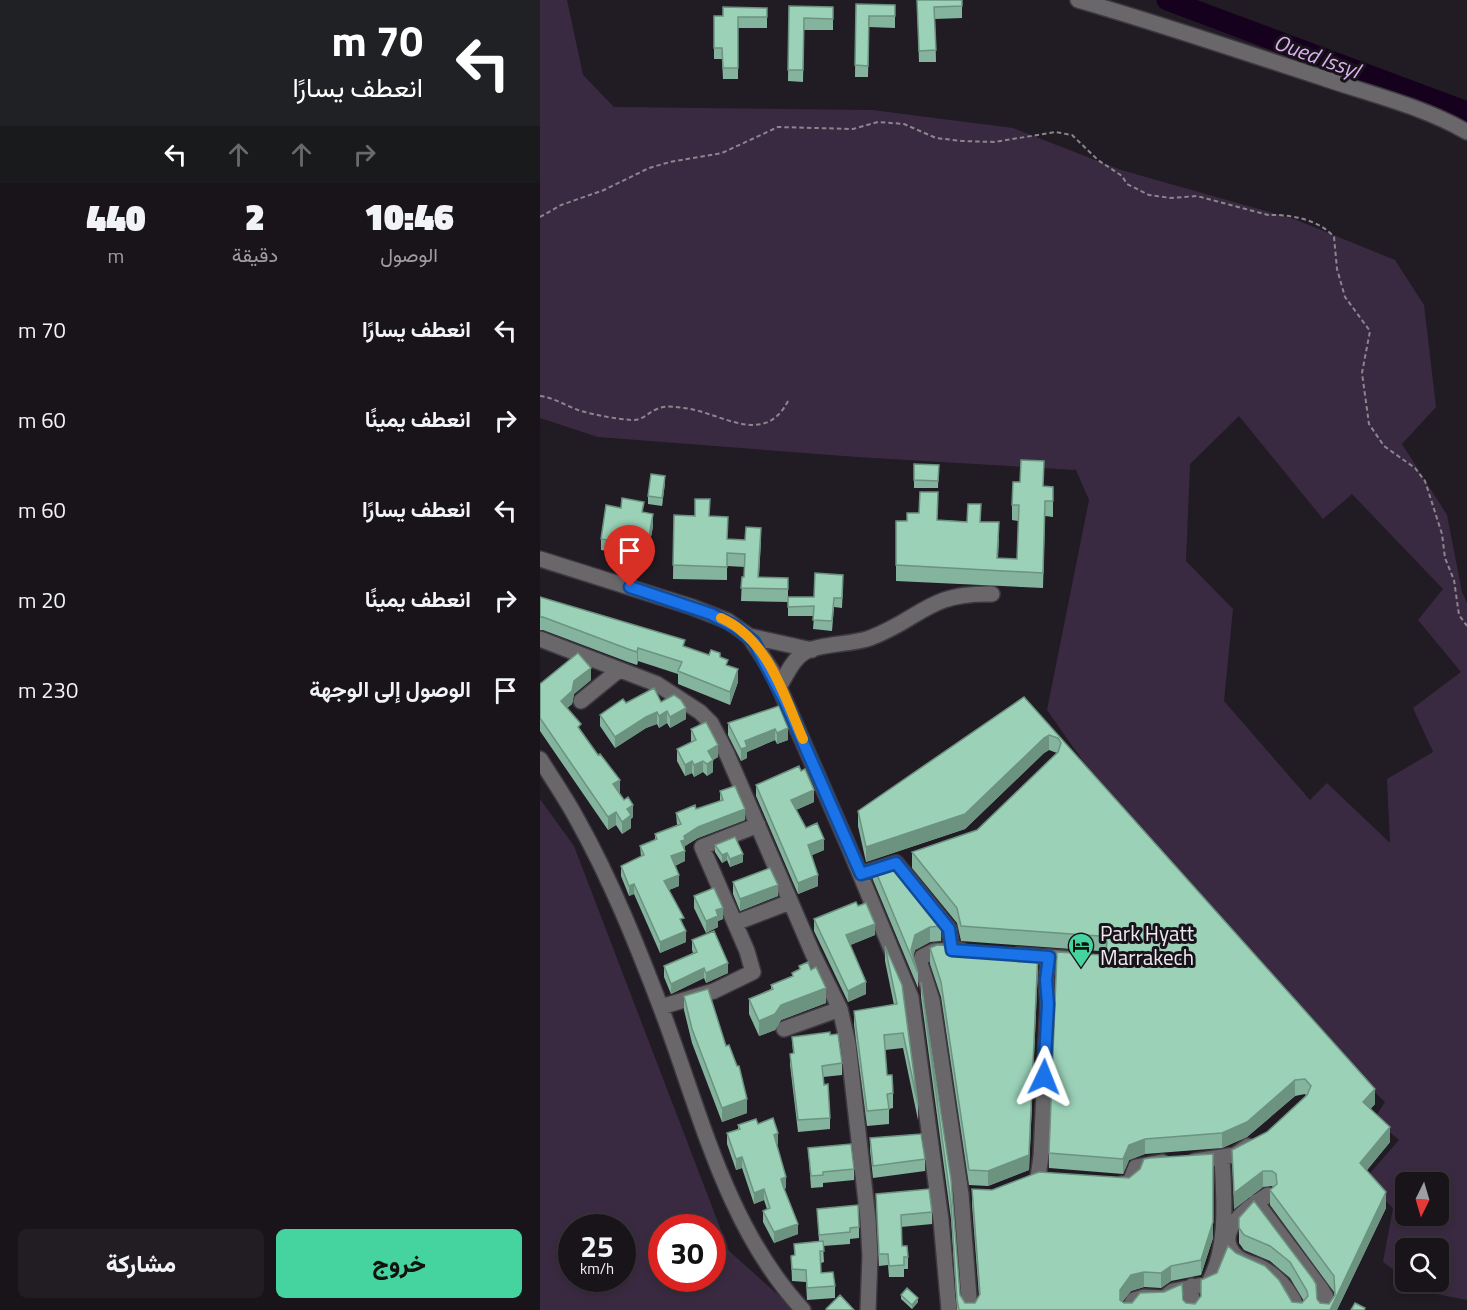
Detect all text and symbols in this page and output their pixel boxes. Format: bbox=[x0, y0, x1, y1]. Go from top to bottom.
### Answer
text: 70 m bbox=[331, 8, 423, 72]
icon: left bbox=[444, 24, 522, 102]
water label: Oued Issyl bbox=[1269, 25, 1367, 88]
text: انعطف يسارًا bbox=[292, 66, 423, 107]
icon: left bbox=[159, 138, 192, 171]
icon: ahead bbox=[222, 138, 255, 171]
icon: ahead bbox=[285, 138, 318, 171]
icon: right bbox=[348, 138, 381, 171]
text: 2 bbox=[245, 189, 265, 244]
text: 10:46 bbox=[364, 189, 454, 244]
text: 440 bbox=[86, 190, 146, 245]
text: دقيقة bbox=[232, 239, 278, 270]
text: الوصول bbox=[380, 239, 438, 270]
text: m bbox=[108, 240, 124, 271]
text: انعطف يسارًا bbox=[362, 312, 471, 346]
text: 70 m bbox=[18, 313, 66, 347]
icon: left bbox=[489, 314, 522, 347]
text: انعطف يمينًا bbox=[365, 402, 471, 436]
text: 60 m bbox=[18, 403, 66, 437]
icon: right bbox=[489, 404, 522, 437]
text: انعطف يسارًا bbox=[362, 492, 471, 526]
text: 60 m bbox=[18, 493, 66, 527]
icon: left bbox=[489, 494, 522, 527]
pin bbox=[604, 525, 655, 587]
icon: arrive bbox=[613, 534, 646, 567]
text: انعطف يمينًا bbox=[365, 582, 471, 616]
text: 20 m bbox=[18, 583, 66, 617]
icon: right bbox=[489, 584, 522, 617]
text: الوصول إلى الوجهة bbox=[309, 672, 471, 706]
text: 230 m bbox=[18, 673, 78, 707]
icon: arrive bbox=[489, 674, 522, 707]
place label: Park Hyatt Marrakech bbox=[1100, 917, 1195, 973]
hotel icon: Park Hyatt Marrakech bbox=[1066, 931, 1096, 969]
position arrow bbox=[1012, 1045, 1076, 1109]
north arrow bbox=[1395, 1172, 1449, 1226]
map controls bbox=[1395, 1172, 1449, 1292]
speed limit sign: 30 bbox=[648, 1214, 726, 1292]
text: 25 bbox=[580, 1223, 614, 1269]
button: مشاركة bbox=[18, 1229, 264, 1298]
button: خروج bbox=[276, 1229, 522, 1298]
button: search bbox=[1395, 1238, 1449, 1292]
text: km/h bbox=[580, 1257, 614, 1280]

